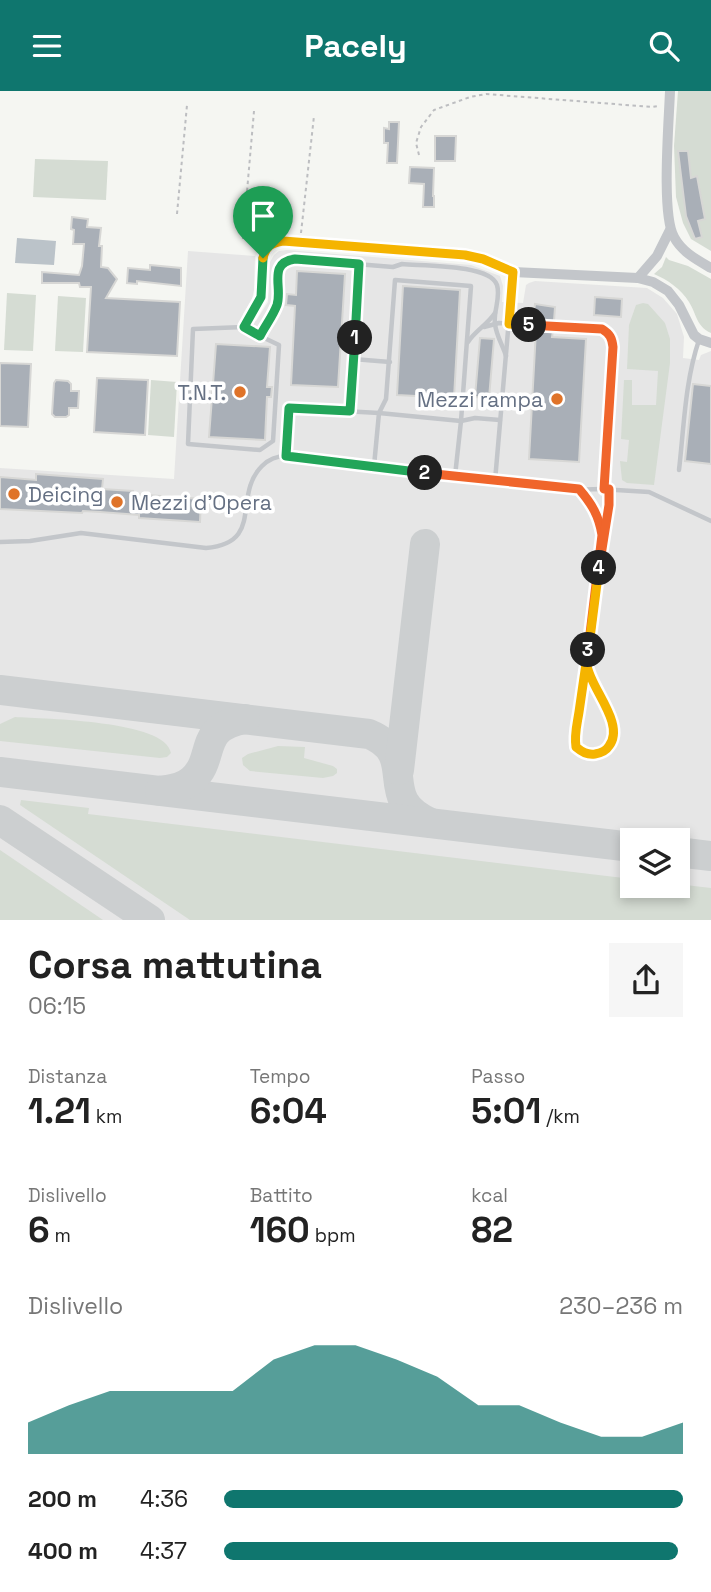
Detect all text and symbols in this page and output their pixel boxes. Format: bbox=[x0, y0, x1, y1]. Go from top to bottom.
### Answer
text: Pacely bbox=[304, 26, 407, 66]
icon: menu bbox=[28, 27, 66, 65]
icon: search bbox=[645, 27, 683, 65]
pin bbox=[233, 186, 293, 258]
icon: arrive bbox=[244, 197, 282, 235]
pin: 5 bbox=[512, 307, 546, 343]
text: 5 bbox=[523, 312, 534, 337]
pin: 1 bbox=[338, 321, 372, 355]
text: 1 bbox=[350, 325, 359, 350]
place label: T.N.T. bbox=[177, 379, 226, 406]
marker: T.N.T. bbox=[232, 384, 248, 400]
place label: Mezzi rampa bbox=[417, 386, 543, 413]
marker: Mezzi rampa bbox=[549, 391, 565, 407]
pin: 2 bbox=[408, 455, 442, 491]
text: 2 bbox=[419, 460, 430, 485]
place label: Deicing bbox=[28, 481, 104, 508]
marker: Deicing bbox=[6, 486, 22, 502]
place label: Mezzi d'Opera bbox=[131, 489, 272, 516]
marker: Mezzi d'Opera bbox=[109, 494, 125, 510]
pin: 4 bbox=[582, 551, 616, 585]
text: 4 bbox=[592, 555, 605, 580]
pin: 3 bbox=[570, 633, 606, 667]
text: 3 bbox=[582, 637, 593, 662]
map controls bbox=[620, 828, 690, 898]
button: layers bbox=[620, 828, 690, 898]
text: Corsa mattutina bbox=[28, 941, 322, 989]
button: share bbox=[609, 943, 683, 1017]
text: 06:15 bbox=[28, 991, 86, 1021]
text: Distanza bbox=[28, 1064, 107, 1089]
text: Tempo bbox=[250, 1064, 311, 1089]
text: Passo bbox=[471, 1064, 525, 1089]
text: 1.21 bbox=[28, 1089, 91, 1133]
text: 6:04 bbox=[250, 1089, 327, 1133]
text: 5:01 bbox=[471, 1089, 541, 1133]
text: km bbox=[91, 1104, 122, 1129]
text: /km bbox=[541, 1104, 580, 1129]
text: Dislivello bbox=[28, 1183, 107, 1208]
text: Battito bbox=[250, 1183, 313, 1208]
text: kcal bbox=[471, 1183, 508, 1208]
text: 6 bbox=[28, 1208, 50, 1252]
text: 160 bbox=[250, 1208, 310, 1252]
text: 82 bbox=[471, 1208, 513, 1252]
text: m bbox=[50, 1223, 71, 1248]
text: bpm bbox=[310, 1223, 356, 1248]
text: Dislivello bbox=[28, 1291, 123, 1321]
text: 230–236 m bbox=[559, 1291, 683, 1321]
text: 200 m bbox=[28, 1484, 97, 1514]
text: 4:36 bbox=[140, 1484, 188, 1514]
text: 400 m bbox=[28, 1536, 98, 1566]
text: 4:37 bbox=[140, 1536, 187, 1566]

